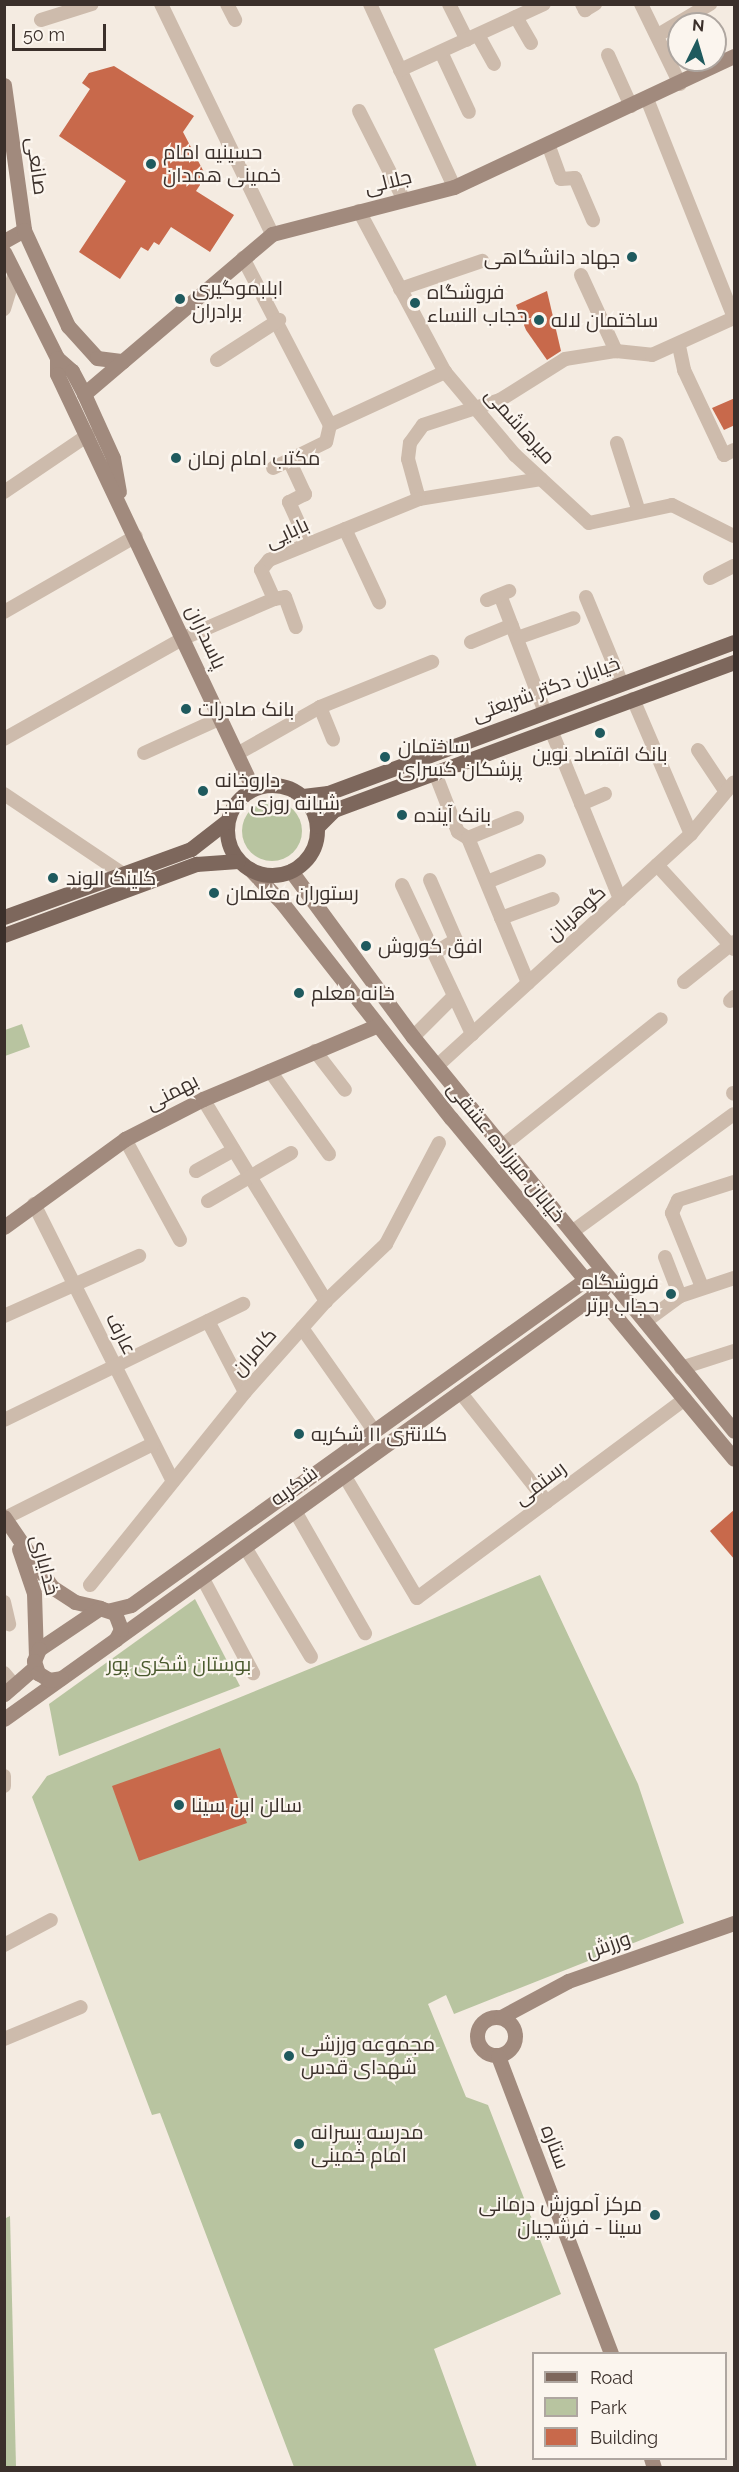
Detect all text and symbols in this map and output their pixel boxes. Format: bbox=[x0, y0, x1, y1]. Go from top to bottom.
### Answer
scale bar bbox=[15, 12, 110, 50]
north arrow bbox=[667, 12, 727, 72]
text: N bbox=[692, 16, 705, 36]
text: 50 m bbox=[23, 24, 65, 45]
street label: صانعی bbox=[21, 136, 53, 196]
place label: حسینیه امام خمینی همدان bbox=[163, 140, 281, 187]
marker: حسینیه امام خمینی همدان bbox=[144, 157, 158, 171]
street label: جلالی bbox=[362, 165, 414, 199]
place label: جهاد دانشگاهی bbox=[484, 245, 620, 269]
marker: جهاد دانشگاهی bbox=[625, 250, 639, 264]
place label: ابلبموگیری برادران bbox=[192, 276, 283, 323]
place label: فروشگاه حجاب النساء bbox=[427, 280, 528, 327]
marker: ابلبموگیری برادران bbox=[173, 292, 187, 306]
marker: فروشگاه حجاب النساء bbox=[408, 296, 422, 310]
place label: ساختمان لاله bbox=[551, 308, 658, 332]
marker: ساختمان لاله bbox=[532, 313, 546, 327]
street label: میرهاشمی bbox=[480, 383, 560, 469]
place label: مکتب امام زمان bbox=[188, 446, 320, 470]
marker: مکتب امام زمان bbox=[169, 451, 183, 465]
street label: بابایی bbox=[261, 513, 313, 553]
street label: پاسداران bbox=[181, 601, 231, 673]
street label: خیابان دکتر شریعتی bbox=[469, 651, 623, 727]
place label: بانک صادرات bbox=[198, 697, 294, 721]
marker: بانک صادرات bbox=[179, 702, 193, 716]
marker: بانک اقتصاد نوین bbox=[593, 726, 607, 740]
place label: ساختمان پزشکان کسرای bbox=[398, 734, 522, 781]
place label: بانک اقتصاد نوین bbox=[532, 742, 668, 766]
marker: ساختمان پزشکان کسرای bbox=[376, 748, 394, 766]
place label: داروخانه شبانه روزی فجر bbox=[215, 768, 340, 815]
marker: داروخانه شبانه روزی فجر bbox=[196, 784, 210, 798]
place label: بانک آینده bbox=[414, 803, 491, 827]
marker: بانک آینده bbox=[395, 808, 409, 822]
place label: کلینک الوند bbox=[66, 866, 156, 890]
marker: کلینک الوند bbox=[44, 869, 62, 887]
street label: گوهریان bbox=[541, 880, 611, 946]
place label: رستوران معلمان bbox=[226, 881, 359, 905]
marker: رستوران معلمان bbox=[207, 886, 221, 900]
place label: افق کوروش bbox=[378, 934, 483, 958]
marker: افق کوروش bbox=[359, 939, 373, 953]
place label: خانه معلم bbox=[311, 981, 395, 1005]
marker: خانه معلم bbox=[292, 986, 306, 1000]
street label: بهمنی bbox=[142, 1069, 202, 1115]
street label: خیابان میرزاده عشقی bbox=[442, 1077, 570, 1227]
place label: فروشگاه حجاب برتر bbox=[582, 1270, 659, 1317]
marker: فروشگاه حجاب برتر bbox=[664, 1287, 678, 1301]
street label: عارف bbox=[100, 1309, 142, 1359]
street label: کامران bbox=[226, 1323, 282, 1381]
place label: کلانتری ۱۱ شکریه bbox=[311, 1422, 447, 1446]
marker: کلانتری ۱۱ شکریه bbox=[292, 1427, 306, 1441]
street label: رستمی bbox=[509, 1456, 571, 1510]
street label: شکریه bbox=[266, 1461, 322, 1511]
street label: خدایاری bbox=[25, 1532, 65, 1598]
park label: بوستان شکری پور bbox=[107, 1652, 251, 1676]
place label: سالن ابن سینا bbox=[191, 1793, 302, 1817]
marker: سالن ابن سینا bbox=[172, 1798, 186, 1812]
street label: ورزش bbox=[583, 1926, 633, 1964]
place label: مجموعه ورزشی شهدای قدس bbox=[301, 2032, 435, 2079]
marker: مجموعه ورزشی شهدای قدس bbox=[282, 2049, 296, 2063]
place label: مدرسه پسرانه امام خمینی bbox=[311, 2120, 423, 2167]
street label: ستاره bbox=[536, 2122, 574, 2172]
marker: مدرسه پسرانه امام خمینی bbox=[292, 2137, 306, 2151]
place label: مرکز آموزش درمانی سینا - فرشچیان bbox=[479, 2192, 642, 2239]
marker: مرکز آموزش درمانی سینا - فرشچیان bbox=[646, 2206, 664, 2224]
legend bbox=[532, 2352, 727, 2460]
text: Road bbox=[590, 2367, 633, 2388]
text: Park bbox=[590, 2397, 627, 2418]
text: Building bbox=[590, 2427, 658, 2448]

